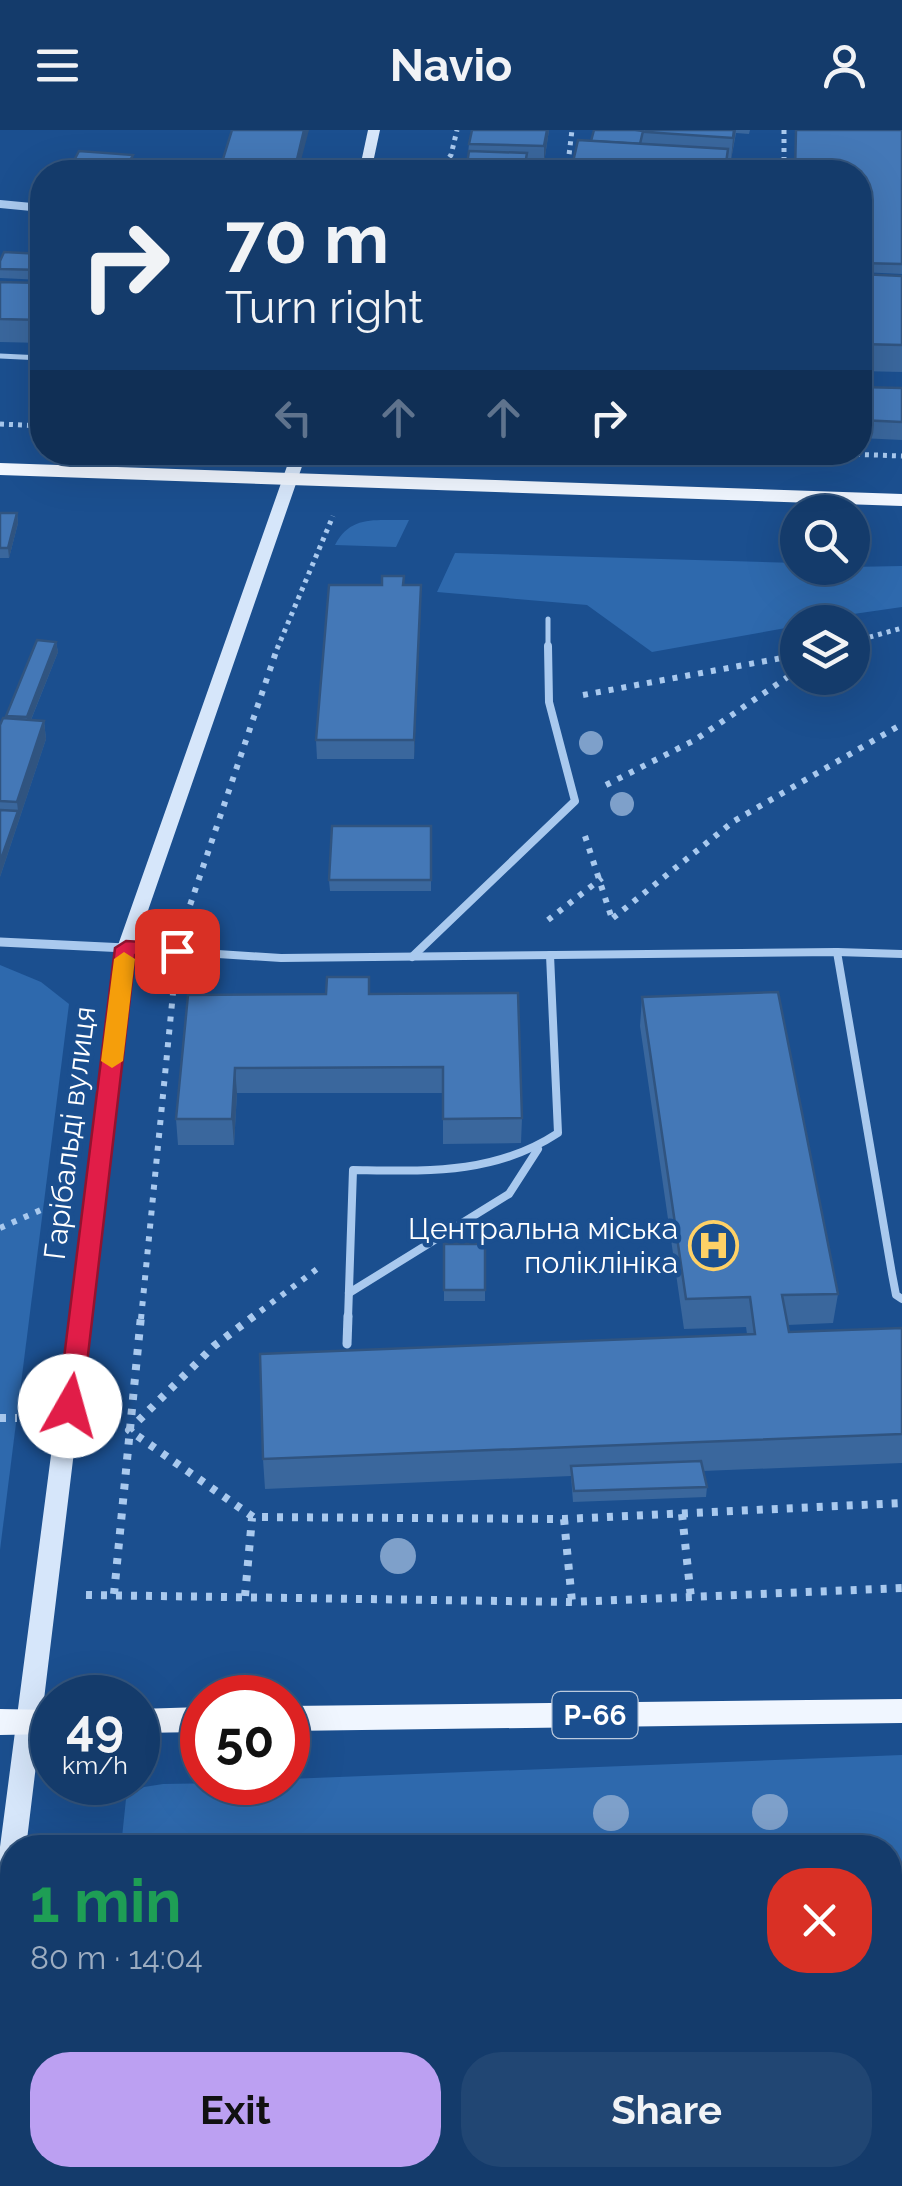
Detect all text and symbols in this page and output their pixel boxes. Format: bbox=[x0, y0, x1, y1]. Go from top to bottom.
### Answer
icon: menu bbox=[30, 38, 85, 93]
icon: person bbox=[817, 38, 872, 93]
text: Navio bbox=[390, 39, 512, 92]
text: 70 m bbox=[225, 197, 389, 279]
icon: right bbox=[60, 200, 190, 330]
text: Turn right bbox=[225, 281, 423, 334]
icon: left bbox=[266, 390, 321, 445]
icon: ahead bbox=[371, 390, 426, 445]
icon: ahead bbox=[476, 390, 531, 445]
icon: right bbox=[581, 390, 636, 445]
map controls bbox=[780, 495, 870, 695]
button: search bbox=[780, 495, 870, 585]
button: layers bbox=[780, 605, 870, 695]
pin bbox=[135, 909, 220, 994]
icon: arrive bbox=[150, 924, 205, 979]
street label: Гарібальді вулиця bbox=[37, 1004, 102, 1262]
place label: Центральна міська полiклiнiка bbox=[408, 1211, 678, 1280]
hospital icon: Центральна міська полiклiнiка bbox=[687, 1220, 739, 1272]
position arrow bbox=[18, 1354, 122, 1458]
speed limit sign: 50 bbox=[180, 1675, 310, 1805]
road number: Р-66 bbox=[552, 1692, 638, 1738]
text: 49 bbox=[66, 1698, 124, 1757]
text: km/h bbox=[62, 1750, 128, 1780]
text: 1 min bbox=[30, 1866, 181, 1936]
button: close bbox=[767, 1868, 872, 1973]
text: 80 m · 14:04 bbox=[30, 1939, 203, 1976]
button: Exit bbox=[30, 2052, 441, 2167]
button: Share bbox=[461, 2052, 872, 2167]

